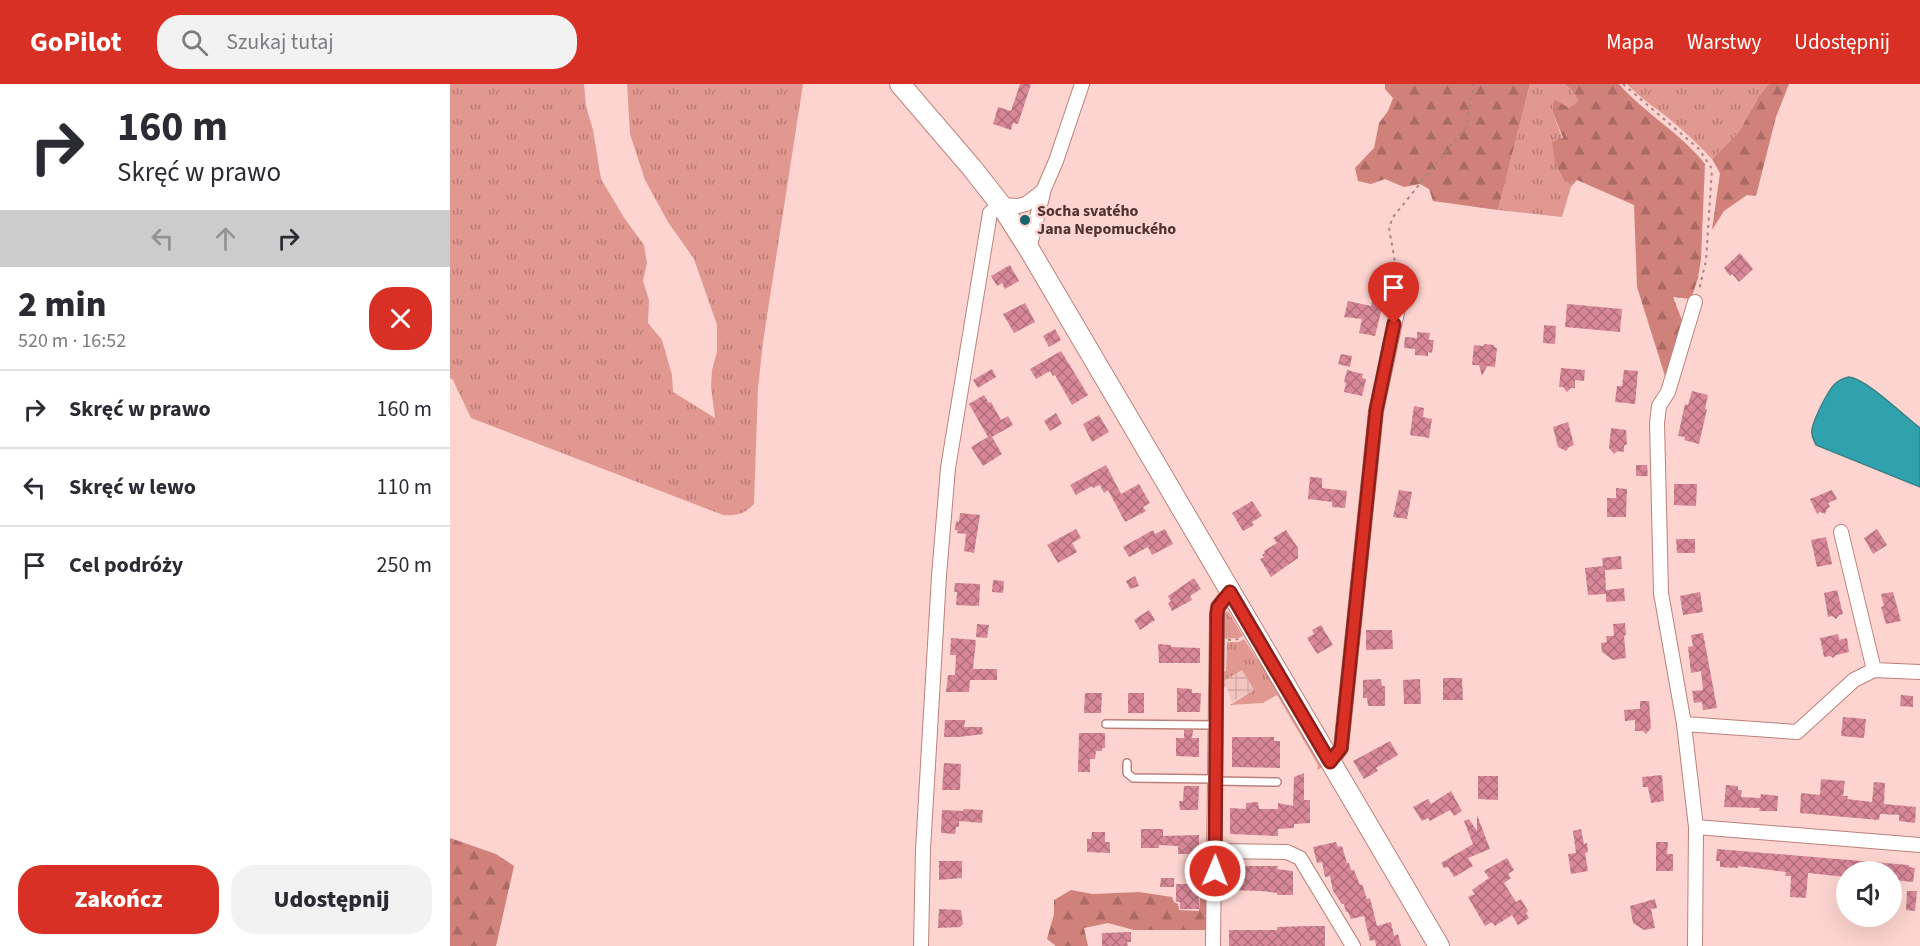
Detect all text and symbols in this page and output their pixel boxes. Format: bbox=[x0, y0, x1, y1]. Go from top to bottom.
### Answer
search box bbox=[157, 15, 577, 69]
text: GoPilot bbox=[30, 22, 121, 62]
icon: search bbox=[178, 26, 211, 59]
text: Szukaj tutaj bbox=[226, 26, 334, 58]
text: Mapa bbox=[1606, 27, 1654, 57]
text: Warstwy bbox=[1687, 27, 1761, 57]
text: Udostępnij bbox=[1794, 27, 1890, 57]
text: 160 m bbox=[117, 97, 228, 157]
icon: right bbox=[18, 108, 96, 186]
text: Skręć w prawo bbox=[117, 153, 281, 192]
place label: Socha svatého Jana Nepomuckého bbox=[1037, 200, 1176, 240]
marker: Socha svatého Jana Nepomuckého bbox=[1018, 213, 1032, 227]
icon: left bbox=[146, 222, 179, 255]
icon: ahead bbox=[209, 222, 242, 255]
icon: right bbox=[272, 222, 305, 255]
pin bbox=[1368, 262, 1419, 324]
icon: arrive bbox=[1377, 271, 1410, 304]
text: 2 min bbox=[18, 279, 106, 330]
button: close bbox=[369, 287, 432, 350]
text: 520 m · 16:52 bbox=[18, 327, 126, 355]
icon: right bbox=[18, 393, 51, 426]
text: Skręć w prawo bbox=[69, 393, 211, 425]
text: 160 m bbox=[377, 393, 432, 425]
icon: left bbox=[18, 471, 51, 504]
text: Skręć w lewo bbox=[69, 471, 196, 503]
text: 110 m bbox=[377, 471, 432, 503]
icon: arrive bbox=[18, 549, 51, 582]
text: Cel podróży bbox=[69, 549, 183, 581]
text: 250 m bbox=[377, 549, 432, 581]
position arrow bbox=[1183, 839, 1247, 903]
map controls bbox=[1836, 861, 1902, 927]
button: sound bbox=[1836, 861, 1902, 927]
button: Zakończ bbox=[18, 865, 219, 934]
button: Udostępnij bbox=[231, 865, 432, 934]

